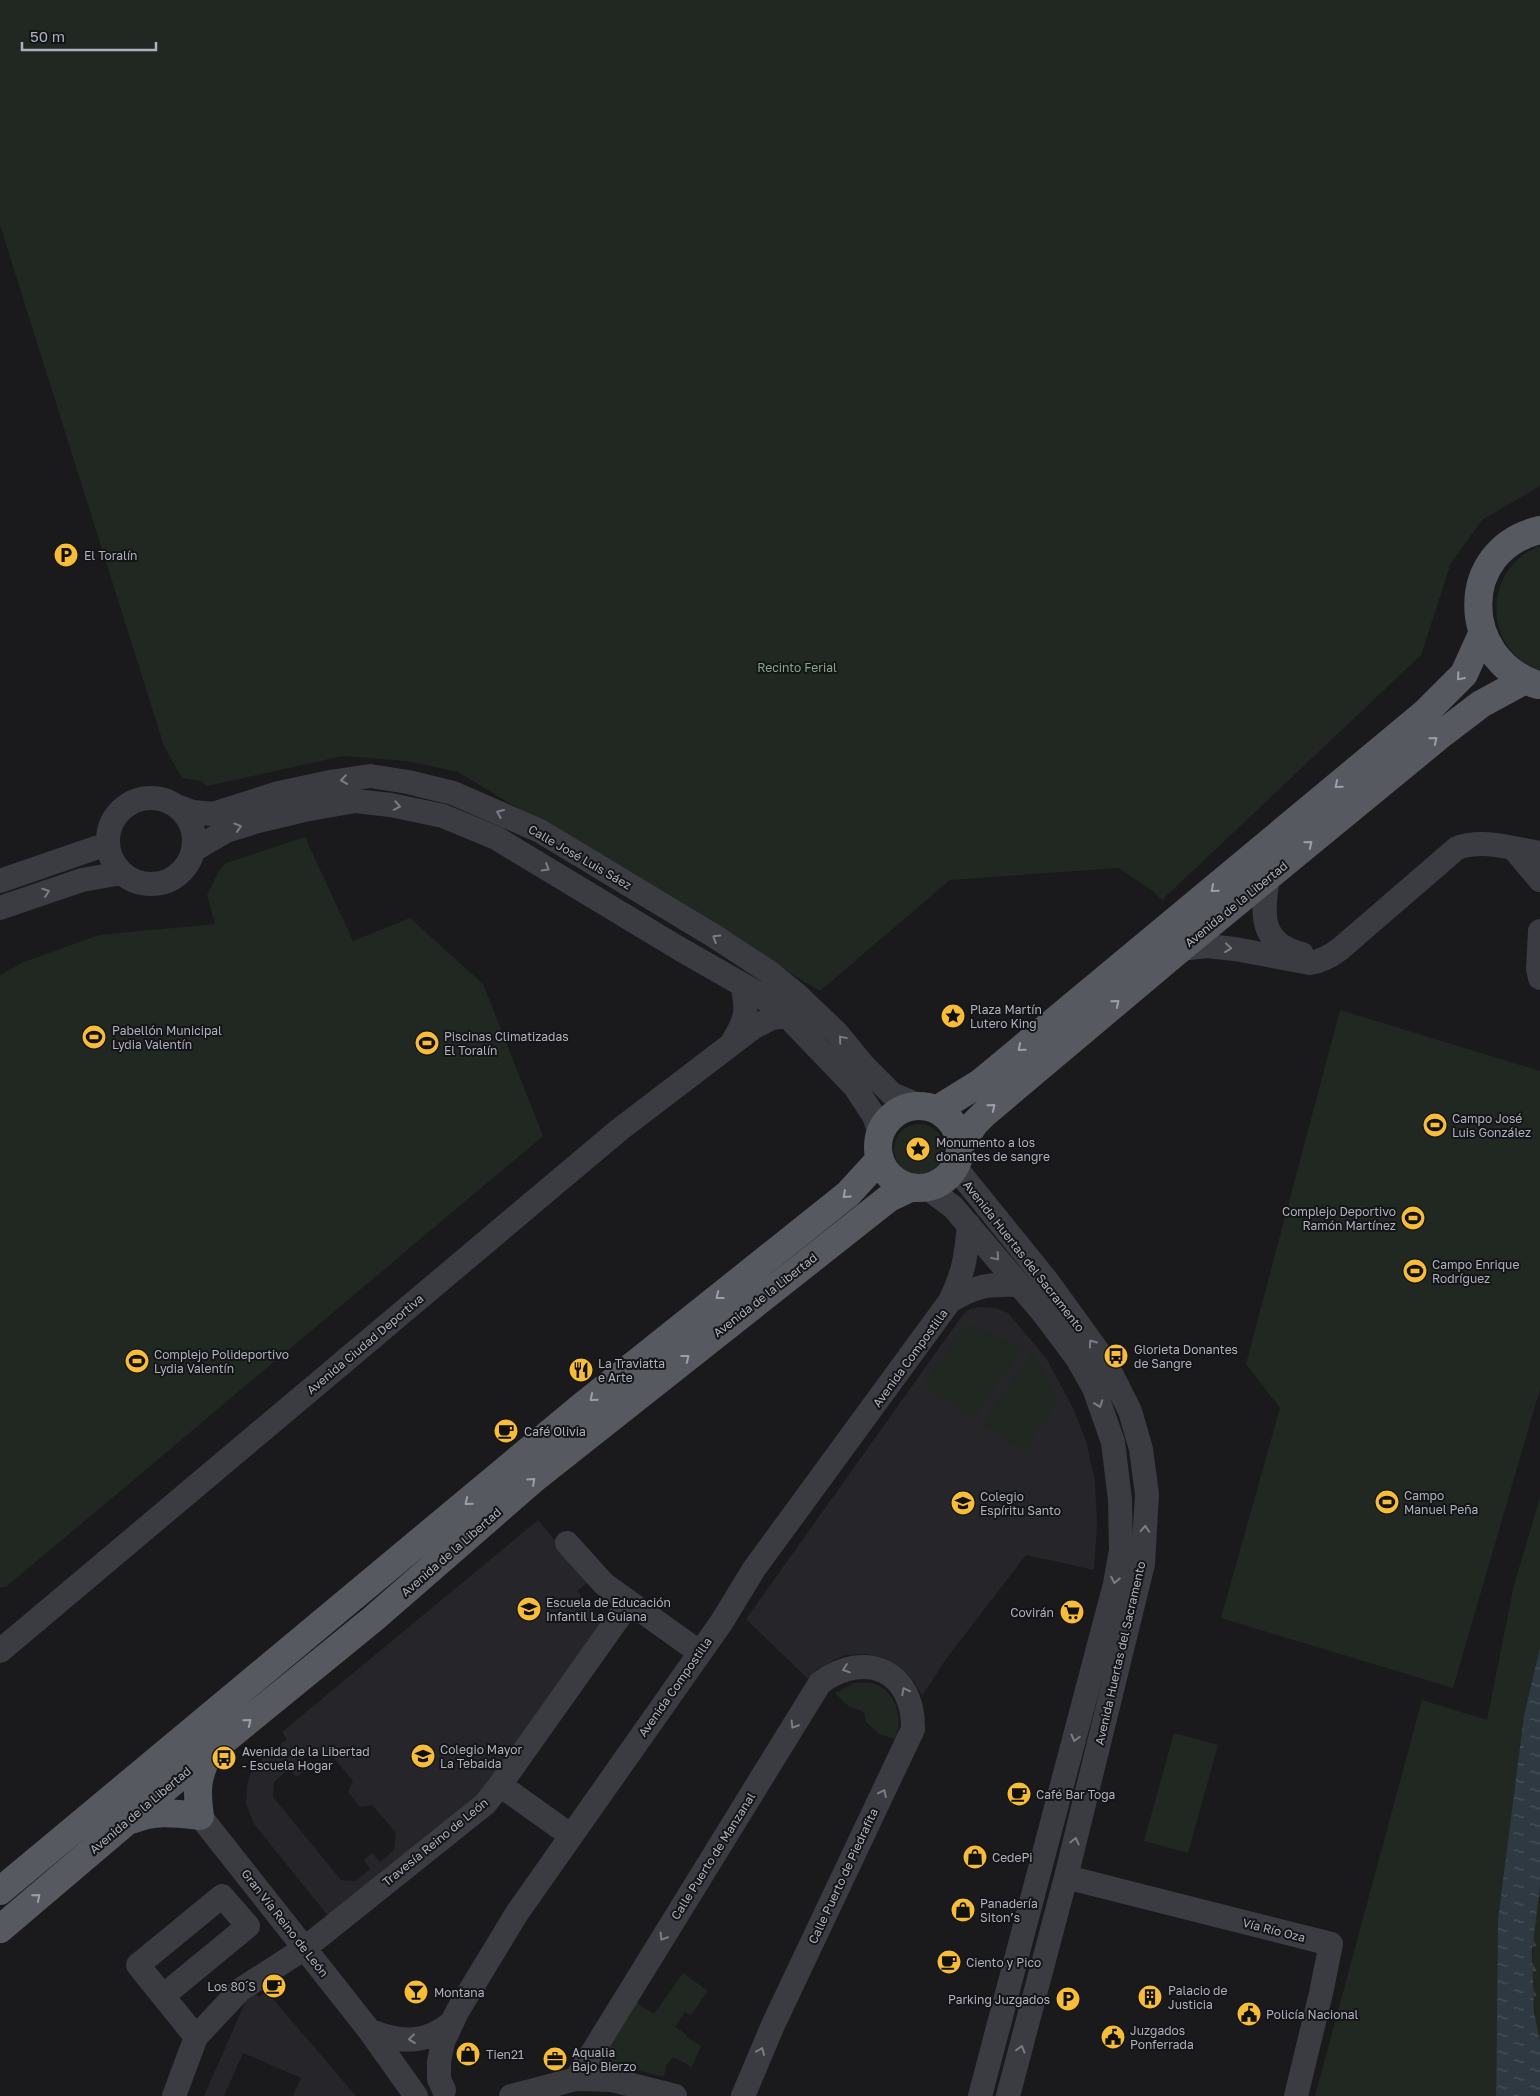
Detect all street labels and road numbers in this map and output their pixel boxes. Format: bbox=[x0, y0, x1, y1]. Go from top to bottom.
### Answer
street label: Calle José Luis Sáez bbox=[526, 821, 634, 893]
street label: Avenida de la Libertad bbox=[1182, 858, 1290, 950]
street label: Avenida Huertas del Sacramento bbox=[960, 1177, 1088, 1335]
street label: Avenida de la Libertad bbox=[710, 1250, 820, 1340]
street label: Avenida Ciudad Deportiva bbox=[304, 1291, 426, 1397]
street label: Avenida Compostilla bbox=[869, 1306, 951, 1410]
street label: Avenida de la Libertad bbox=[398, 1504, 504, 1600]
street label: Avenida Huertas del Sacramento bbox=[1092, 1560, 1148, 1746]
street label: Avenida Compostilla bbox=[635, 1634, 715, 1740]
street label: Avenida de la Libertad bbox=[86, 1763, 194, 1857]
street label: Calle Puerto de Manzanal bbox=[668, 1789, 758, 1922]
street label: Travesía Reino de León bbox=[379, 1795, 491, 1889]
street label: Calle Puerto de Piedrafita bbox=[805, 1806, 881, 1946]
street label: Gran Vía Reino de León bbox=[238, 1866, 332, 1980]
street label: Vía Río Oza bbox=[1241, 1915, 1307, 1945]

